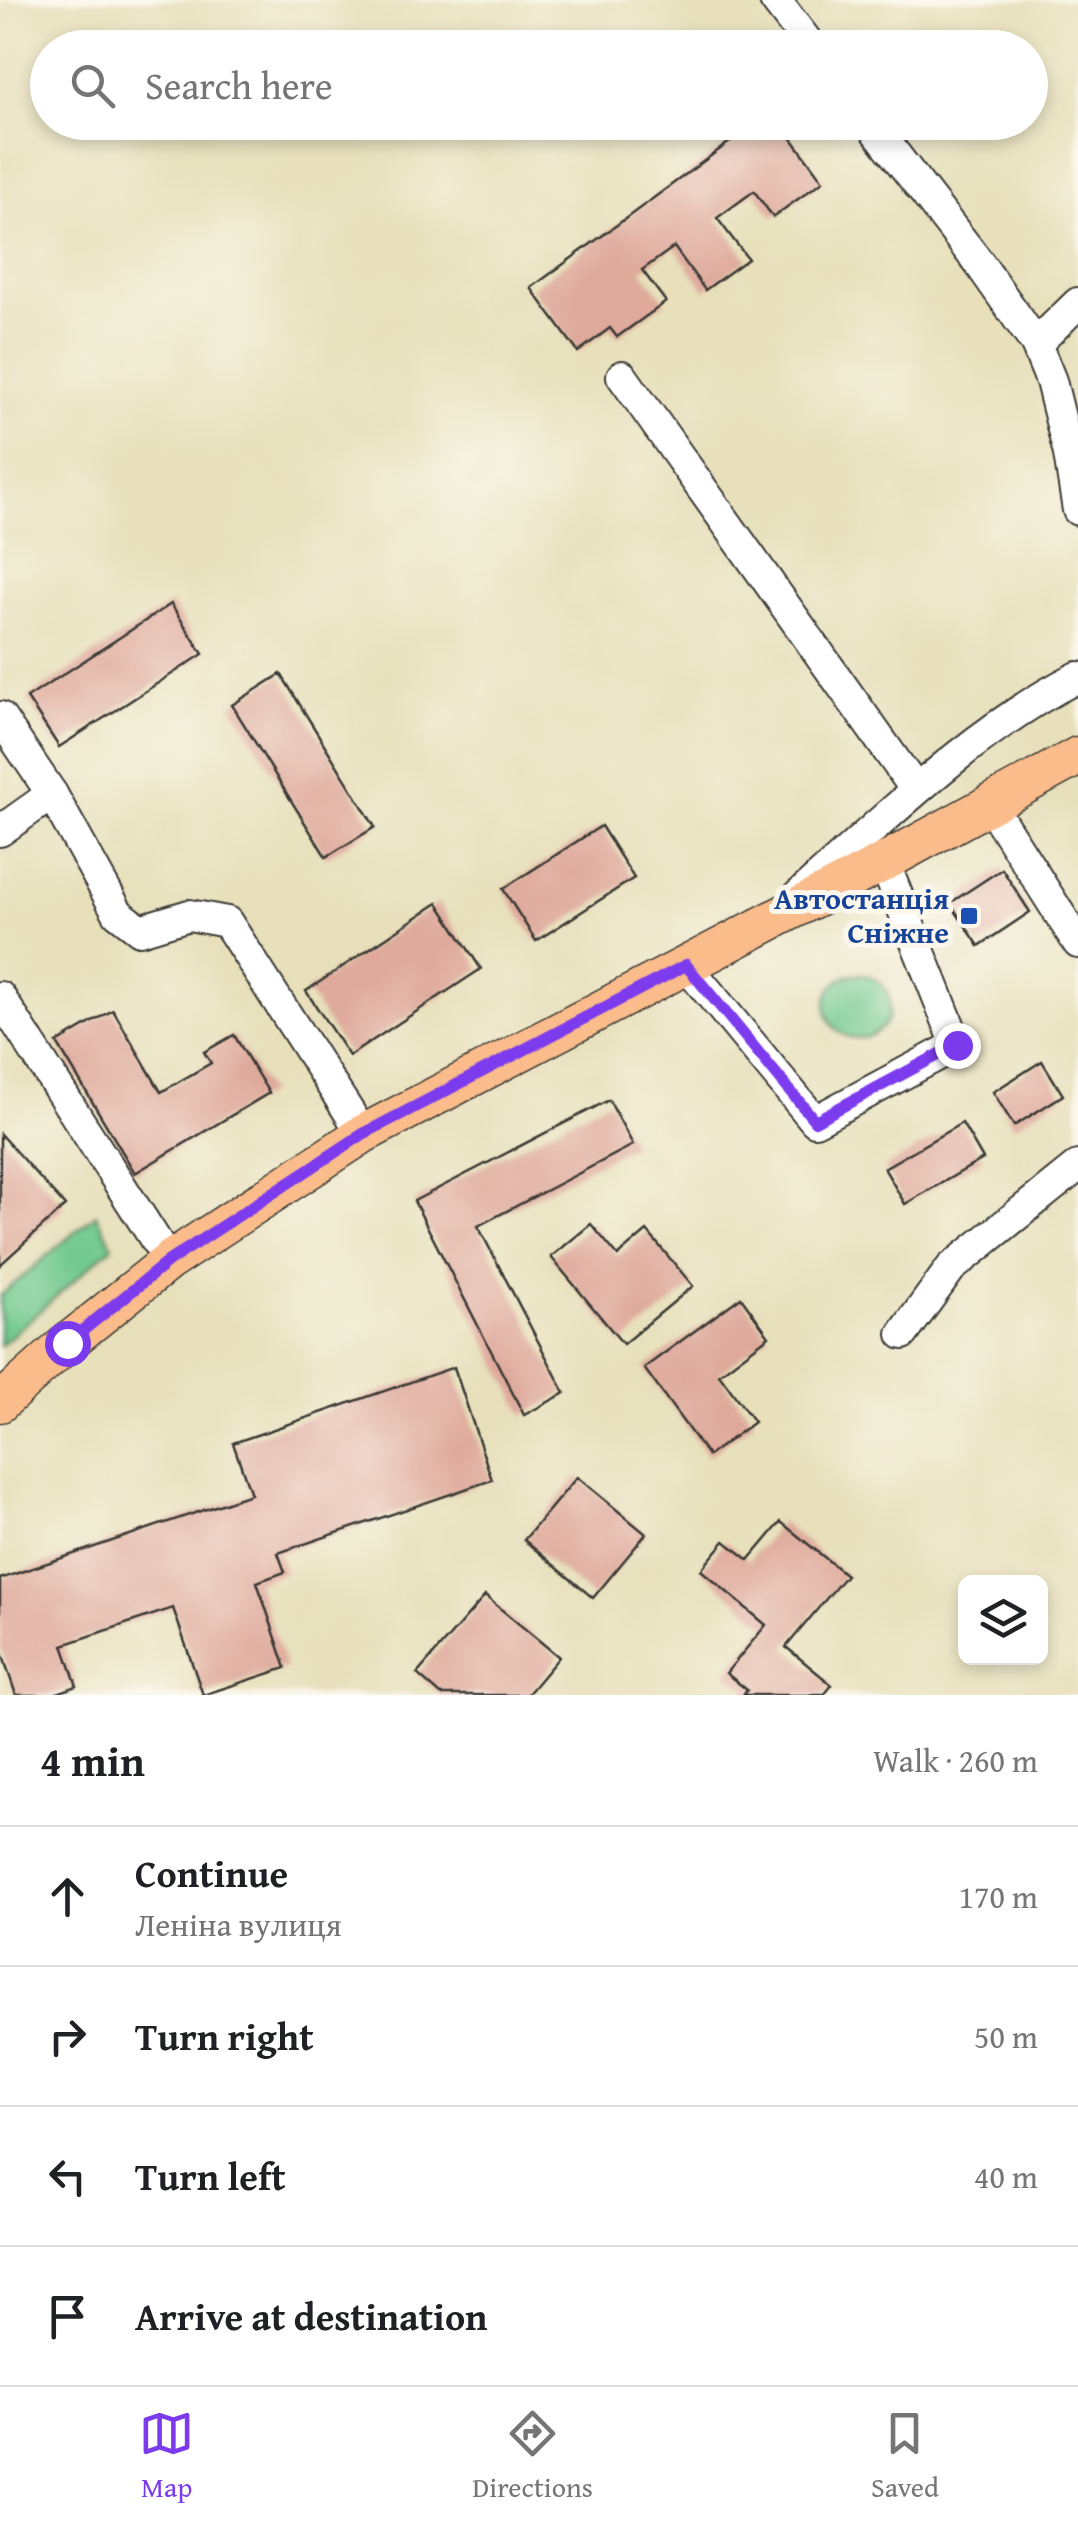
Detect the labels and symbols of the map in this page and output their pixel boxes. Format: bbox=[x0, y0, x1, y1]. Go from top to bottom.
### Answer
place label: Автостанція Сніжне bbox=[774, 876, 949, 954]
marker: Автостанція Сніжне bbox=[958, 905, 980, 927]
route end bbox=[935, 1023, 981, 1069]
route start bbox=[45, 1321, 91, 1367]

